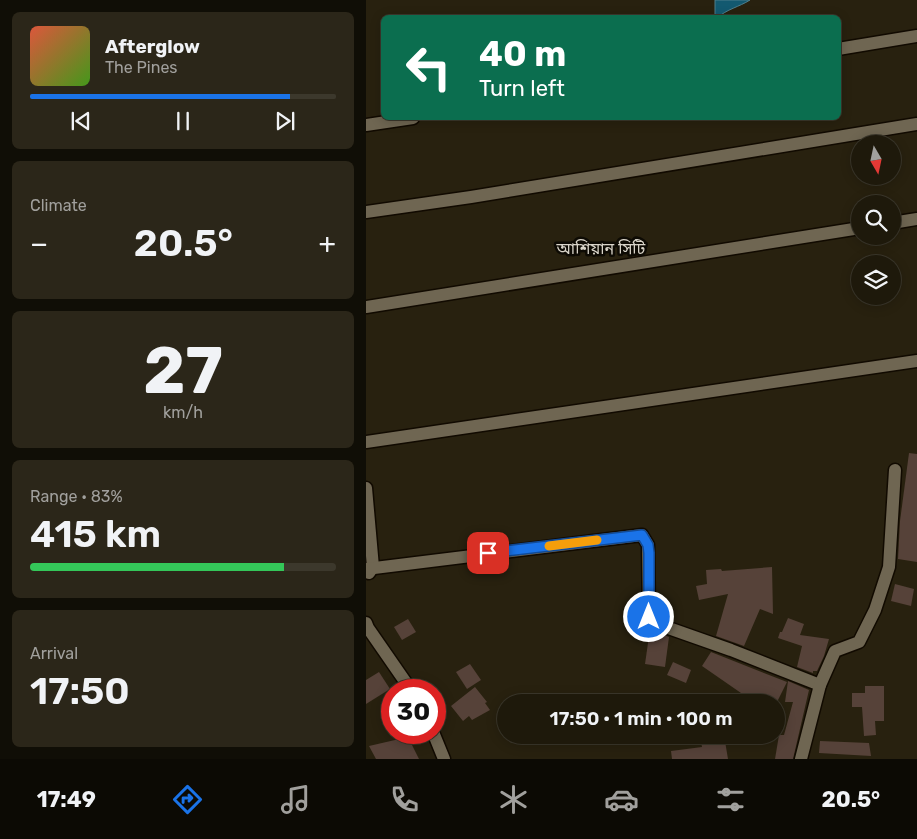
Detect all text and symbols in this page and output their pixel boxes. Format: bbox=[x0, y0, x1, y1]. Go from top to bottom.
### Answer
text: 40 m bbox=[479, 33, 566, 75]
text: Afterglow bbox=[105, 35, 200, 58]
icon: left bbox=[396, 35, 461, 100]
text: The Pines bbox=[105, 58, 178, 77]
text: Turn left bbox=[479, 75, 565, 102]
icon: previous bbox=[67, 107, 95, 135]
icon: pause bbox=[169, 107, 197, 135]
icon: next bbox=[271, 107, 299, 135]
north arrow bbox=[851, 135, 901, 185]
map controls bbox=[851, 135, 901, 305]
button: search bbox=[851, 195, 901, 245]
text: Climate bbox=[30, 196, 87, 215]
text: 20.5° bbox=[134, 220, 233, 266]
text: − bbox=[30, 227, 48, 260]
text: + bbox=[319, 227, 336, 260]
district label: আশিয়ান সিটি bbox=[556, 239, 646, 258]
button: layers bbox=[851, 255, 901, 305]
text: 27 bbox=[143, 332, 223, 409]
text: km/h bbox=[163, 403, 203, 422]
text: Range · 83% bbox=[30, 487, 123, 506]
text: 415 km bbox=[30, 511, 161, 557]
pin bbox=[467, 532, 509, 574]
icon: arrive bbox=[474, 539, 502, 567]
position arrow bbox=[622, 590, 674, 642]
text: Arrival bbox=[30, 644, 78, 663]
text: 17:50 bbox=[30, 668, 130, 714]
speed limit sign: 30 bbox=[381, 679, 446, 744]
text: 17:50 · 1 min · 100 m bbox=[550, 707, 732, 730]
icon: directions bbox=[170, 782, 205, 817]
icon: music bbox=[278, 782, 313, 817]
icon: phone bbox=[387, 782, 422, 817]
icon: climate bbox=[496, 782, 531, 817]
icon: car bbox=[604, 782, 639, 817]
icon: filters bbox=[713, 782, 748, 817]
text: 17:49 bbox=[37, 786, 96, 813]
text: 20.5° bbox=[822, 786, 880, 813]

